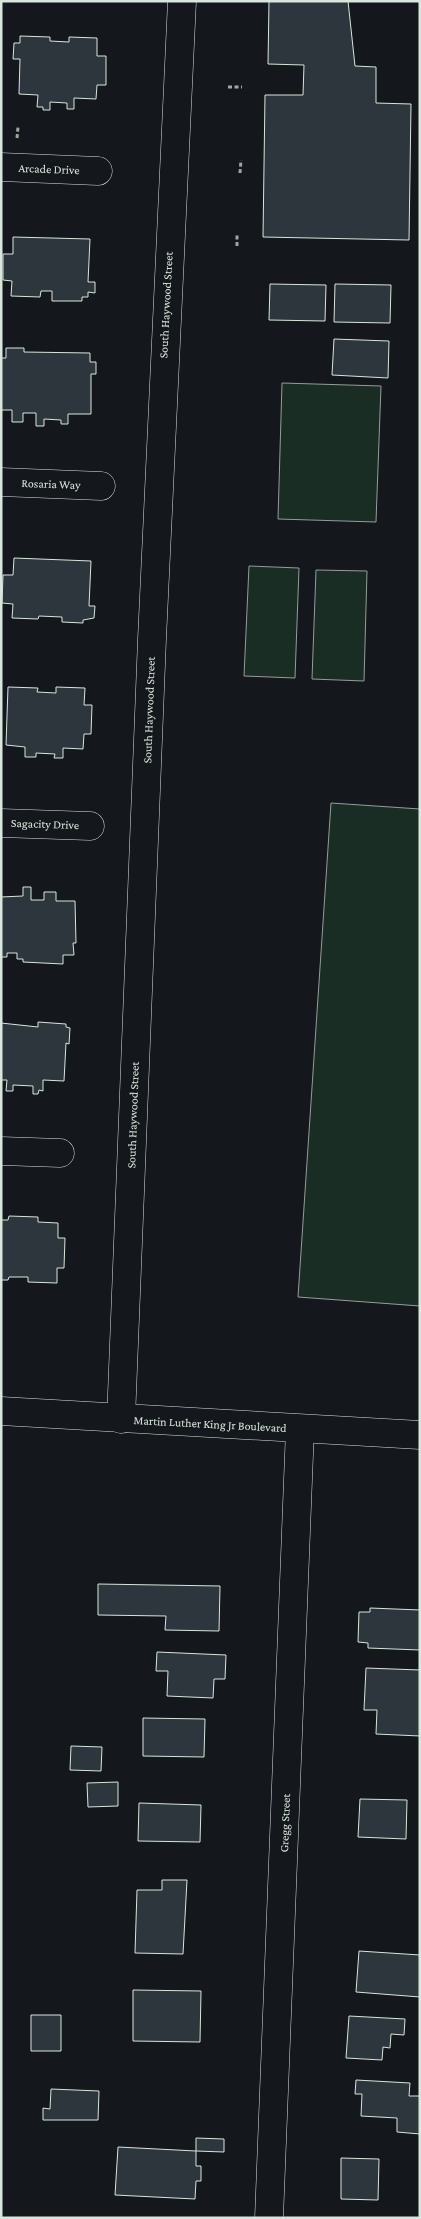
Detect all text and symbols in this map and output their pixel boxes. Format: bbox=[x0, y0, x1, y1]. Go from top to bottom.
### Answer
street label: Arcade Drive bbox=[18, 161, 80, 177]
street label: South Haywood Street bbox=[156, 250, 176, 359]
street label: Rosaria Way bbox=[21, 476, 81, 492]
street label: South Haywood Street bbox=[140, 655, 158, 764]
street label: Sagacity Drive bbox=[11, 816, 79, 832]
street label: South Haywood Street bbox=[124, 1060, 142, 1169]
street label: Martin Luther King Jr Boulevard bbox=[133, 1413, 288, 1435]
street label: Gregg Street bbox=[277, 1792, 293, 1853]

